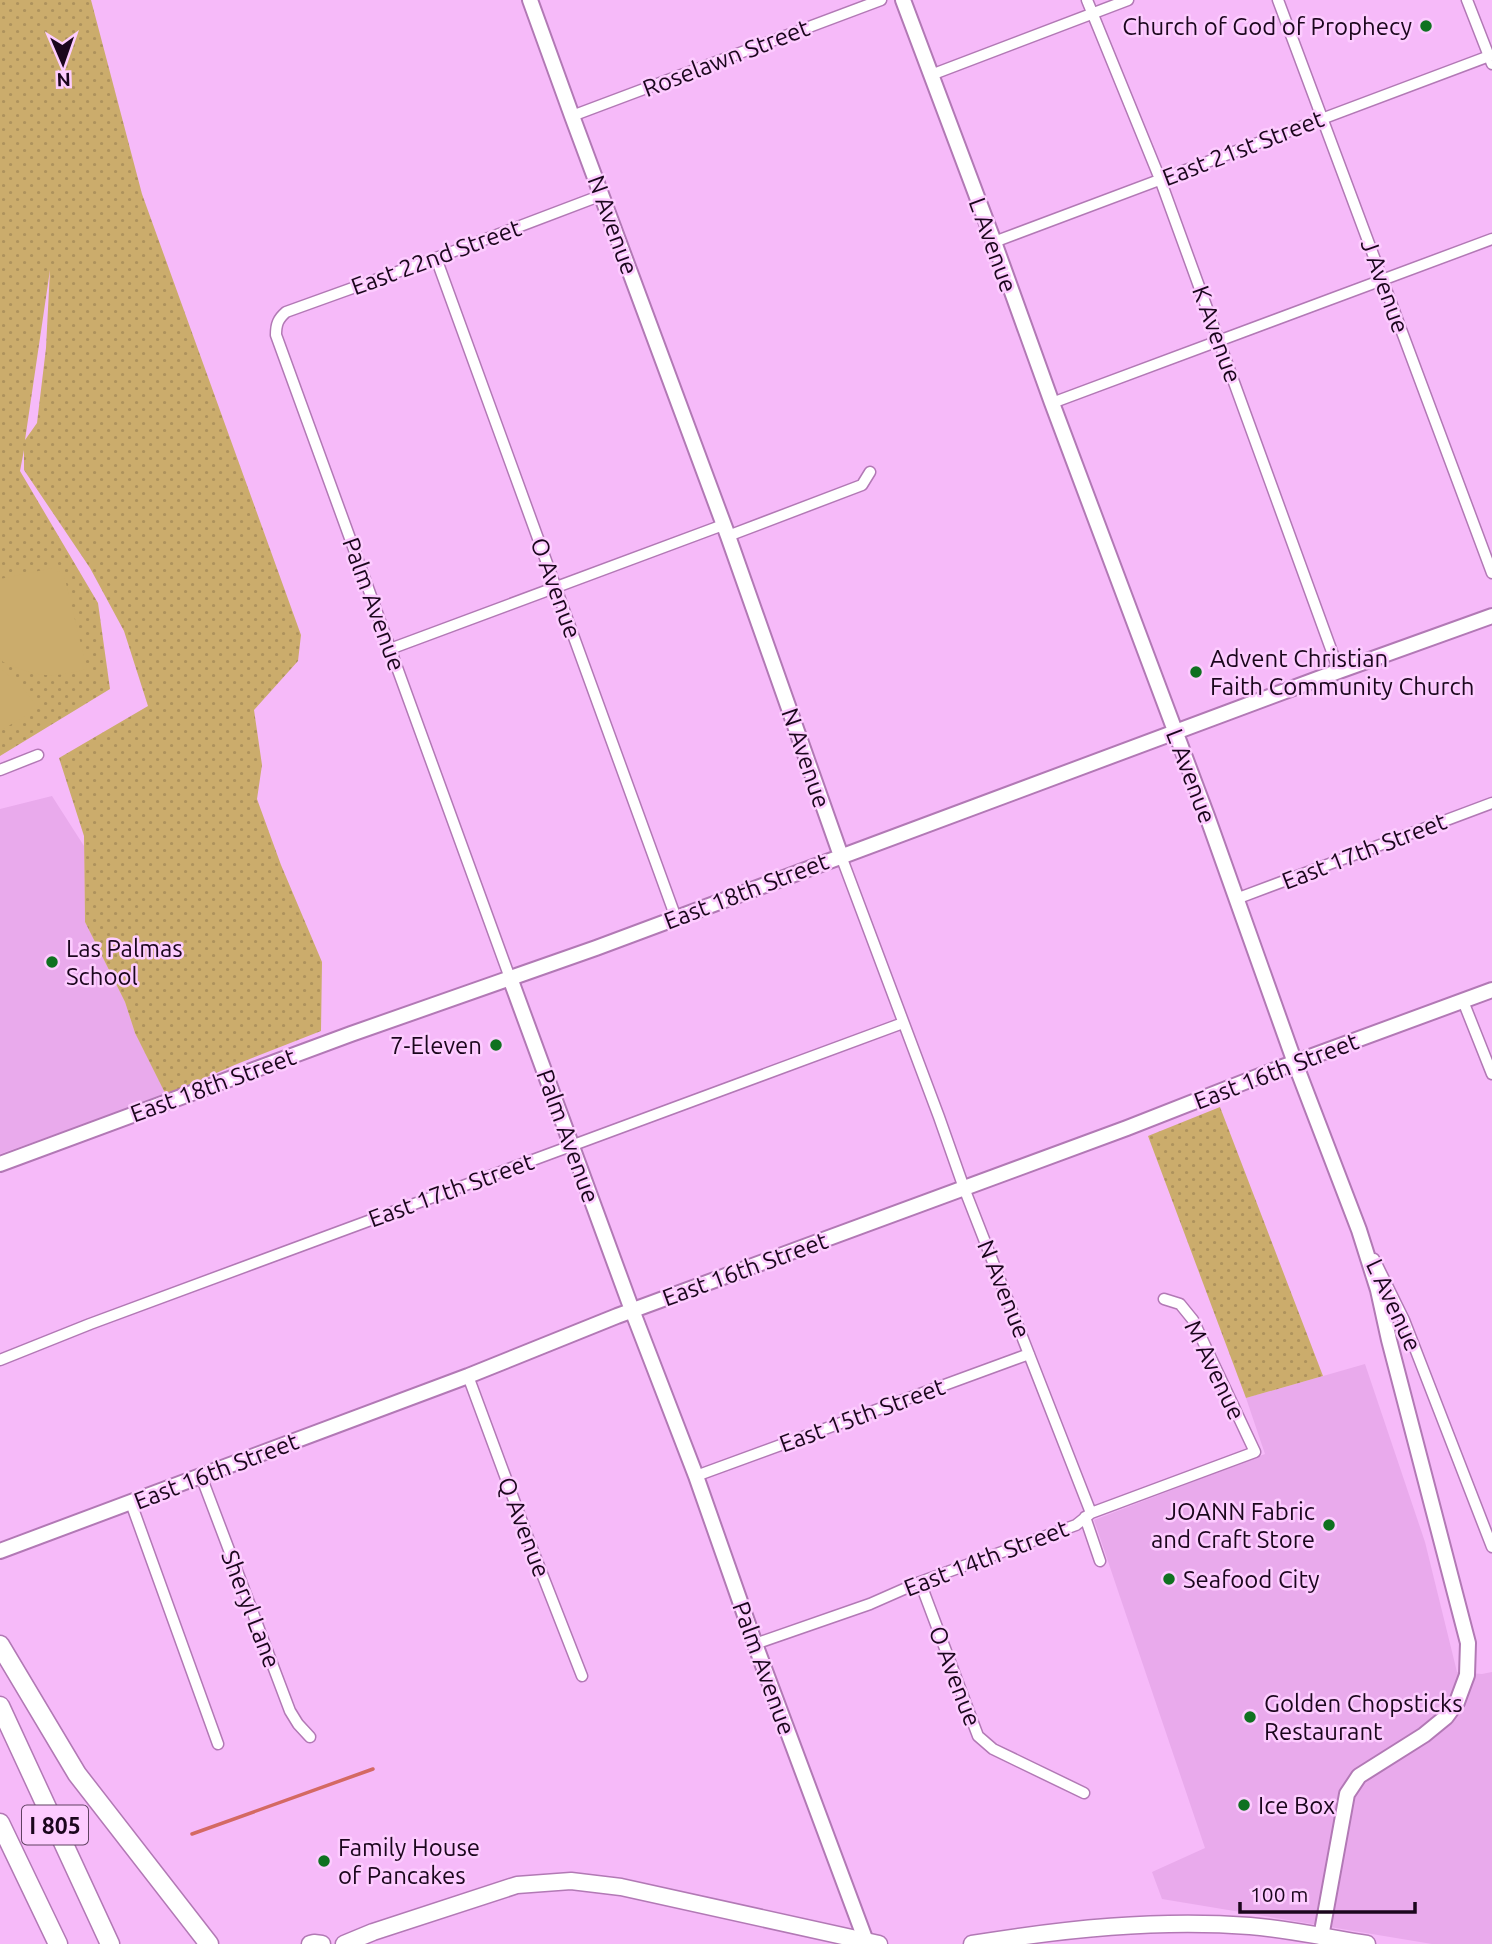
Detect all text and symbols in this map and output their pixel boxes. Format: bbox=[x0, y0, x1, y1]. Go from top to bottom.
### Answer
place label: Church of God of Prophecy bbox=[1122, 13, 1412, 40]
street label: Roselawn Street bbox=[639, 14, 814, 102]
marker: Church of God of Prophecy bbox=[1418, 18, 1434, 34]
north arrow bbox=[28, 28, 98, 98]
text: N bbox=[56, 69, 71, 91]
street label: East 21st Street bbox=[1159, 105, 1328, 191]
street label: N Avenue bbox=[583, 172, 643, 278]
street label: L Avenue bbox=[963, 194, 1023, 296]
street label: East 22nd Street bbox=[348, 214, 525, 300]
street label: J Avenue bbox=[1356, 235, 1414, 337]
street label: K Avenue bbox=[1187, 282, 1247, 386]
street label: Palm Avenue bbox=[337, 534, 411, 674]
street label: O Avenue bbox=[525, 534, 587, 642]
place label: Advent Christian Faith Community Church bbox=[1210, 645, 1474, 700]
marker: Advent Christian Faith Community Church bbox=[1188, 664, 1204, 680]
street label: N Avenue bbox=[776, 705, 836, 811]
street label: L Avenue bbox=[1161, 725, 1221, 827]
street label: East 17th Street bbox=[1278, 807, 1451, 895]
street label: East 18th Street bbox=[660, 847, 833, 935]
place label: Las Palmas School bbox=[66, 935, 183, 990]
marker: Las Palmas School bbox=[44, 954, 60, 970]
street label: East 16th Street bbox=[1190, 1027, 1363, 1115]
place label: 7-Eleven bbox=[390, 1032, 482, 1059]
marker: 7-Eleven bbox=[488, 1037, 504, 1053]
street label: East 18th Street bbox=[127, 1042, 300, 1127]
street label: Palm Avenue bbox=[531, 1066, 605, 1206]
street label: East 17th Street bbox=[365, 1147, 538, 1232]
street label: East 16th Street bbox=[659, 1226, 832, 1311]
street label: N Avenue bbox=[972, 1236, 1036, 1342]
street label: L Avenue bbox=[1361, 1255, 1427, 1355]
street label: M Avenue bbox=[1179, 1316, 1251, 1424]
street label: East 15th Street bbox=[776, 1372, 949, 1457]
street label: East 16th Street bbox=[130, 1427, 303, 1515]
street label: Q Avenue bbox=[493, 1473, 555, 1581]
place label: JOANN Fabric and Craft Store bbox=[1151, 1498, 1315, 1553]
street label: East 14th Street bbox=[900, 1514, 1073, 1602]
marker: JOANN Fabric and Craft Store bbox=[1321, 1517, 1337, 1533]
street label: Sheryl Lane bbox=[216, 1546, 286, 1672]
place label: Seafood City bbox=[1183, 1566, 1320, 1593]
marker: Seafood City bbox=[1161, 1571, 1177, 1587]
street label: Palm Avenue bbox=[727, 1598, 801, 1738]
street label: O Avenue bbox=[924, 1622, 986, 1730]
place label: Golden Chopsticks Restaurant bbox=[1264, 1690, 1463, 1745]
marker: Golden Chopsticks Restaurant bbox=[1242, 1709, 1258, 1725]
place label: Ice Box bbox=[1258, 1792, 1335, 1819]
marker: Ice Box bbox=[1236, 1797, 1252, 1813]
road number: I 805 bbox=[22, 1806, 88, 1844]
place label: Family House of Pancakes bbox=[338, 1834, 480, 1889]
marker: Family House of Pancakes bbox=[316, 1853, 332, 1869]
scale bar bbox=[1240, 1870, 1415, 1914]
text: 100 m bbox=[1250, 1882, 1308, 1906]

